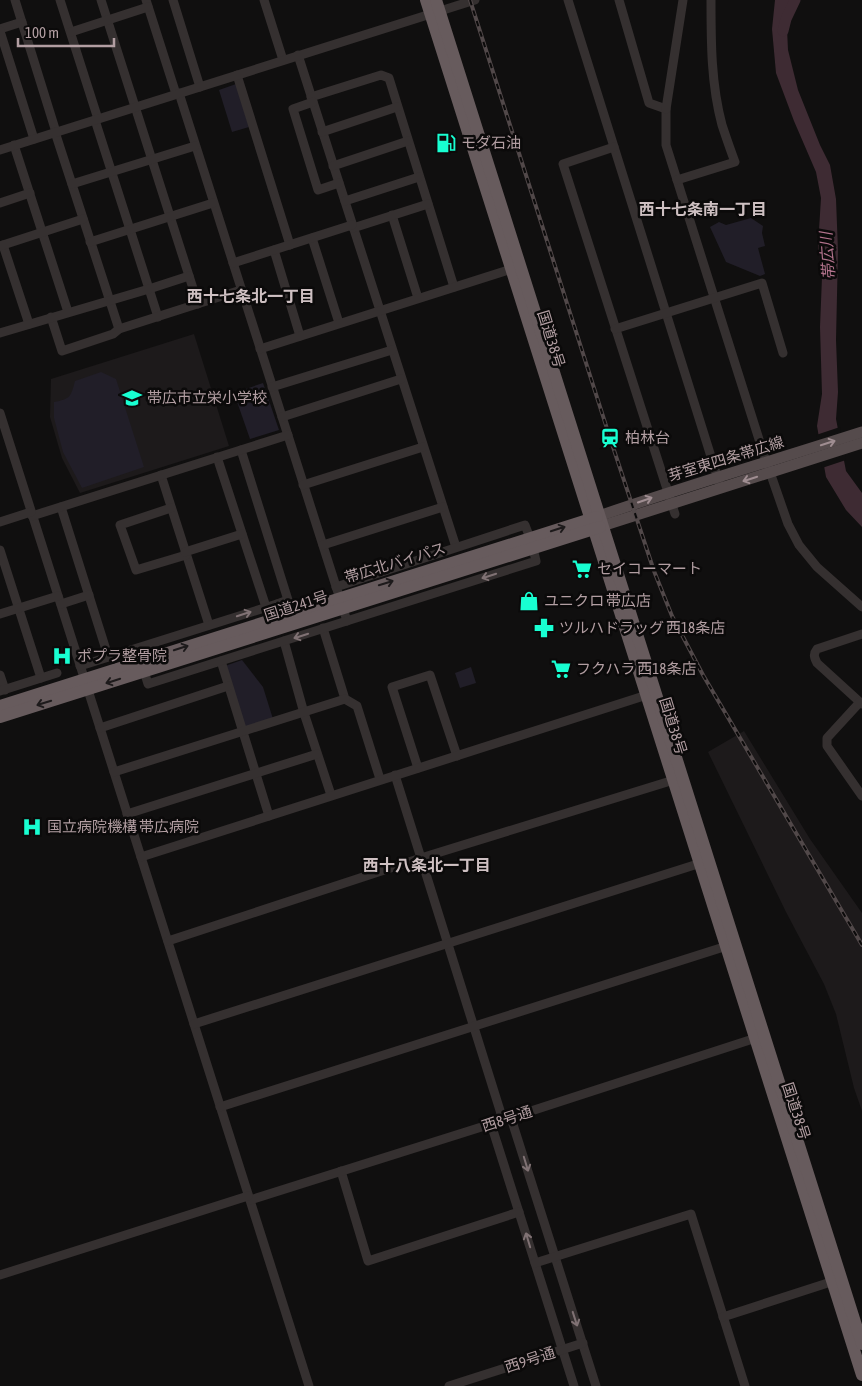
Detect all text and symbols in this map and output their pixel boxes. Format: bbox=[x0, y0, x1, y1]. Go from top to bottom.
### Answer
scale bar bbox=[18, 15, 114, 47]
text: 100 m bbox=[25, 24, 59, 41]
fuel station icon: モダ石油 bbox=[435, 132, 457, 154]
place label: モダ石油 bbox=[461, 134, 521, 151]
district label: 西十七条南一丁目 bbox=[639, 200, 767, 218]
water label: 帯広川 bbox=[816, 229, 838, 281]
district label: 西十七条北一丁目 bbox=[187, 287, 315, 305]
street label: 国道38号 bbox=[535, 308, 568, 370]
school or university icon: 帯広市立栄小学校 bbox=[121, 387, 143, 409]
place label: 帯広市立栄小学校 bbox=[147, 389, 267, 406]
station icon: 柏林台 bbox=[599, 427, 621, 449]
place label: 柏林台 bbox=[625, 429, 670, 446]
street label: 芽室東四条帯広線 bbox=[666, 433, 786, 484]
one-way arrow bbox=[820, 438, 836, 447]
one-way arrow bbox=[743, 475, 758, 484]
one-way arrow bbox=[637, 495, 653, 505]
one-way arrow bbox=[550, 524, 566, 534]
street label: 帯広北バイパス bbox=[342, 539, 447, 586]
supermarket icon: セイコーマート bbox=[571, 558, 593, 580]
place label: セイコーマート bbox=[597, 560, 702, 577]
one-way arrow bbox=[482, 571, 498, 581]
one-way arrow bbox=[378, 578, 394, 588]
street label: 国道241号 bbox=[262, 587, 330, 624]
shop icon: ユニクロ 帯広店 bbox=[518, 590, 540, 612]
place label: ユニクロ 帯広店 bbox=[544, 592, 651, 609]
one-way arrow bbox=[235, 609, 251, 619]
pharmacy icon: ツルハドラッグ 西18条店 bbox=[533, 617, 555, 639]
place label: ツルハドラッグ 西18条店 bbox=[559, 619, 725, 636]
one-way arrow bbox=[293, 631, 309, 641]
one-way arrow bbox=[173, 643, 188, 652]
hospital icon: ポプラ整骨院 bbox=[51, 645, 73, 667]
place label: ポプラ整骨院 bbox=[77, 647, 167, 664]
supermarket icon: フクハラ 西18条店 bbox=[550, 658, 572, 680]
place label: フクハラ 西18条店 bbox=[576, 660, 696, 677]
one-way arrow bbox=[106, 677, 121, 686]
street label: 国道38号 bbox=[657, 695, 690, 757]
one-way arrow bbox=[36, 698, 52, 708]
hospital icon: 国立病院機構 帯広病院 bbox=[21, 816, 43, 838]
place label: 国立病院機構 帯広病院 bbox=[47, 818, 199, 835]
district label: 西十八条北一丁目 bbox=[363, 856, 491, 874]
street label: 国道38号 bbox=[779, 1080, 814, 1142]
street label: 西8号通 bbox=[479, 1102, 534, 1135]
one-way arrow bbox=[521, 1156, 531, 1172]
one-way arrow bbox=[522, 1232, 532, 1248]
one-way arrow bbox=[571, 1311, 580, 1326]
street label: 西9号通 bbox=[502, 1343, 557, 1376]

